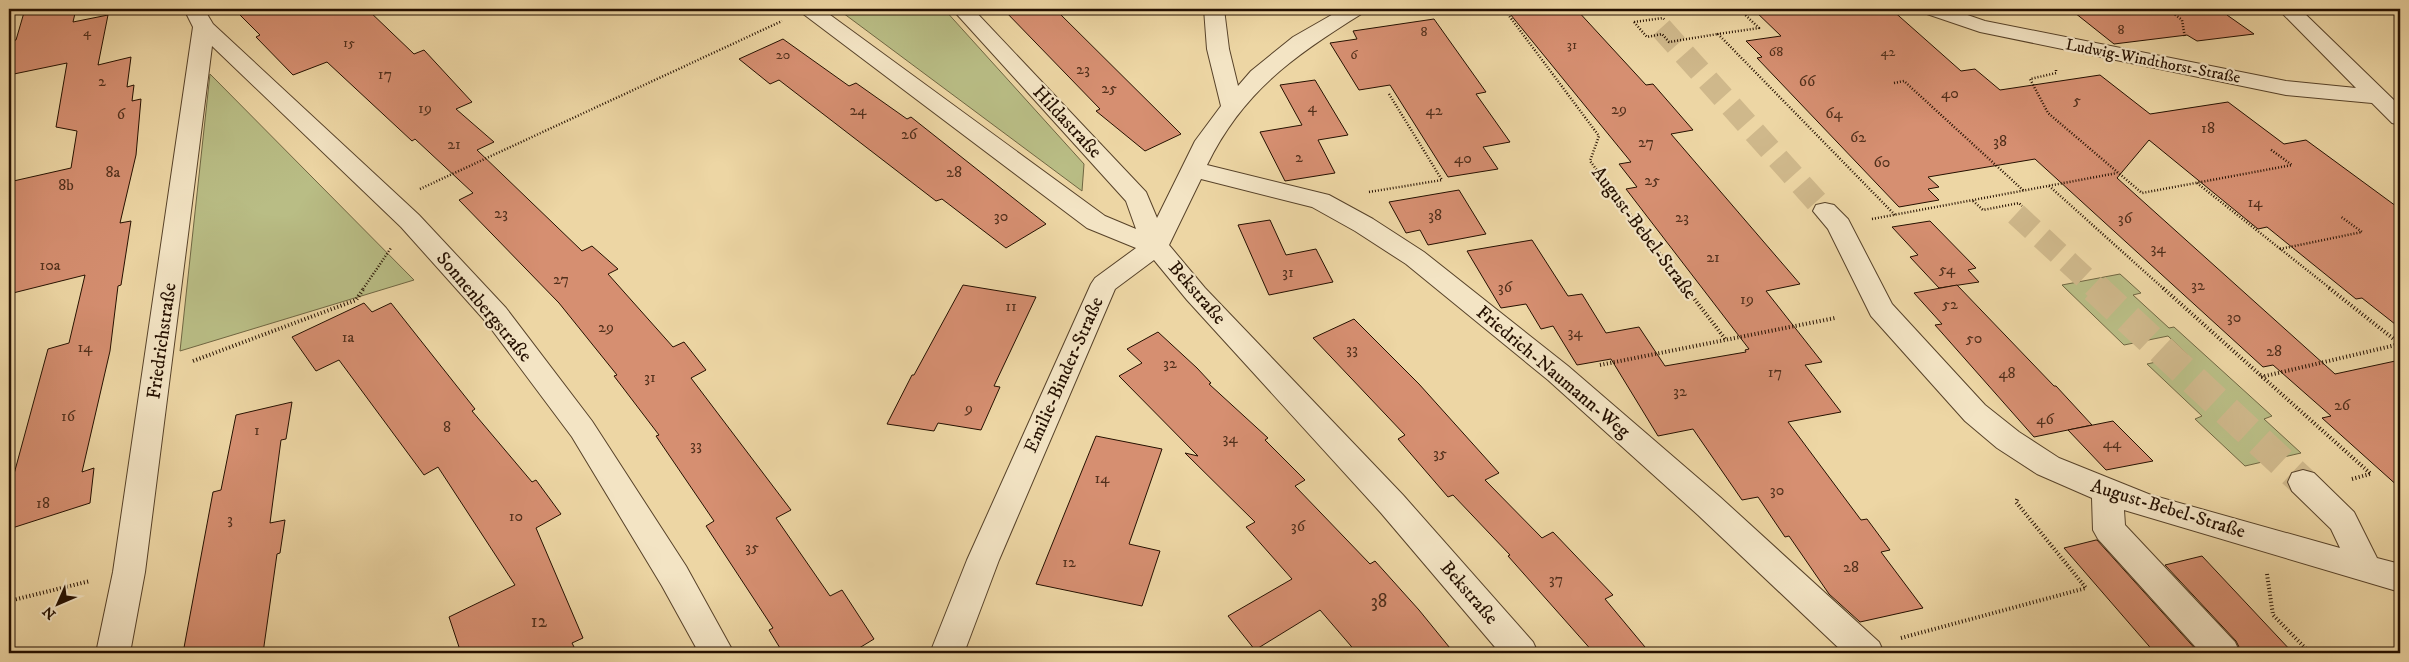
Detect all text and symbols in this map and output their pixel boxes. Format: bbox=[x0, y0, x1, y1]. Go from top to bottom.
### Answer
house number: 8 bbox=[2117, 21, 2125, 39]
house number: 4 bbox=[83, 23, 92, 41]
house number: 8 bbox=[1420, 23, 1428, 41]
house number: 15 bbox=[343, 34, 355, 52]
street label: Ludwig-Windthorst-Straße bbox=[2064, 34, 2242, 88]
house number: 31 bbox=[1567, 36, 1577, 54]
house number: 68 bbox=[1769, 43, 1783, 61]
house number: 42 bbox=[1881, 43, 1896, 61]
house number: 20 bbox=[776, 46, 790, 64]
house number: 6 bbox=[1350, 46, 1358, 64]
house number: 23 bbox=[1076, 59, 1090, 79]
house number: 17 bbox=[378, 64, 392, 84]
house number: 2 bbox=[98, 71, 106, 91]
house number: 66 bbox=[1799, 71, 1816, 91]
house number: 25 bbox=[1101, 78, 1117, 98]
street label: Hildastraße bbox=[1028, 81, 1107, 163]
house number: 40 bbox=[1941, 83, 1959, 103]
house number: 5 bbox=[2073, 90, 2081, 110]
house number: 4 bbox=[1307, 97, 1317, 117]
house number: 19 bbox=[418, 98, 432, 118]
house number: 29 bbox=[1611, 99, 1627, 119]
house number: 24 bbox=[849, 100, 867, 120]
house number: 42 bbox=[1425, 100, 1443, 120]
house number: 64 bbox=[1825, 103, 1844, 123]
house number: 6 bbox=[117, 104, 126, 124]
house number: 18 bbox=[2201, 118, 2215, 138]
house number: 26 bbox=[901, 124, 918, 144]
house number: 62 bbox=[1850, 127, 1866, 147]
house number: 38 bbox=[1993, 131, 2007, 151]
house number: 27 bbox=[1638, 132, 1654, 152]
house number: 21 bbox=[447, 134, 461, 154]
house number: 2 bbox=[1295, 147, 1303, 167]
house number: 40 bbox=[1454, 148, 1472, 168]
house number: 60 bbox=[1874, 152, 1890, 172]
house number: 8a bbox=[106, 162, 121, 182]
house number: 28 bbox=[946, 162, 962, 182]
street label: August-Bebel-Straße bbox=[1587, 162, 1702, 304]
house number: 25 bbox=[1644, 170, 1660, 190]
house number: 8b bbox=[58, 175, 74, 195]
house number: 14 bbox=[2247, 192, 2263, 212]
house number: 23 bbox=[494, 203, 508, 223]
house number: 38 bbox=[1428, 205, 1442, 225]
house number: 30 bbox=[994, 206, 1008, 226]
house number: 23 bbox=[1675, 207, 1689, 227]
house number: 36 bbox=[2118, 208, 2133, 228]
house number: 34 bbox=[2150, 238, 2166, 258]
street label: Sonnenbergstraße bbox=[431, 247, 537, 367]
house number: 21 bbox=[1706, 247, 1720, 267]
house number: 10a bbox=[39, 255, 61, 275]
street label: Bekstraße bbox=[1163, 257, 1231, 329]
house number: 54 bbox=[1939, 259, 1956, 279]
house number: 31 bbox=[1282, 262, 1294, 282]
house number: 27 bbox=[553, 269, 569, 289]
house number: 32 bbox=[2191, 275, 2205, 295]
house number: 36 bbox=[1498, 277, 1513, 297]
street label: Friedrichstraße bbox=[142, 281, 182, 401]
house number: 19 bbox=[1740, 289, 1754, 309]
street label: Emilie-Binder-Straße bbox=[1019, 293, 1109, 457]
house number: 52 bbox=[1942, 294, 1958, 314]
house number: 11 bbox=[1005, 296, 1017, 316]
street label: Friedrich-Naumann-Weg bbox=[1471, 301, 1635, 444]
house number: 30 bbox=[2227, 307, 2241, 327]
house number: 29 bbox=[598, 317, 614, 337]
house number: 34 bbox=[1567, 322, 1583, 342]
house number: 1a bbox=[342, 327, 355, 347]
house number: 50 bbox=[1966, 328, 1982, 348]
house number: 14 bbox=[77, 337, 93, 357]
house number: 33 bbox=[1346, 339, 1358, 359]
house number: 28 bbox=[2266, 341, 2282, 361]
house number: 32 bbox=[1163, 353, 1177, 373]
house number: 17 bbox=[1768, 362, 1782, 382]
house number: 48 bbox=[1998, 363, 2016, 383]
house number: 31 bbox=[644, 367, 656, 387]
house number: 32 bbox=[1673, 381, 1687, 401]
house number: 26 bbox=[2334, 395, 2351, 415]
house number: 9 bbox=[964, 398, 973, 418]
house number: 16 bbox=[61, 406, 76, 426]
house number: 46 bbox=[2036, 409, 2054, 429]
house number: 8 bbox=[443, 417, 451, 437]
house number: 1 bbox=[254, 420, 260, 440]
house number: 34 bbox=[1222, 428, 1238, 448]
house number: 44 bbox=[2103, 433, 2122, 453]
house number: 33 bbox=[690, 435, 702, 455]
house number: 35 bbox=[1433, 443, 1447, 463]
house number: 14 bbox=[1094, 468, 1110, 488]
street label: August-Bebel-Straße bbox=[2088, 475, 2248, 543]
house number: 30 bbox=[1770, 480, 1784, 500]
house number: 18 bbox=[36, 493, 50, 513]
house number: 10 bbox=[509, 506, 523, 526]
house number: 3 bbox=[227, 509, 233, 529]
house number: 36 bbox=[1291, 516, 1306, 536]
house number: 35 bbox=[745, 537, 759, 557]
house number: 12 bbox=[1062, 552, 1076, 572]
street label: Bekstraße bbox=[1435, 557, 1503, 629]
house number: 28 bbox=[1843, 557, 1859, 577]
house number: 37 bbox=[1549, 569, 1563, 589]
north arrow bbox=[32, 580, 82, 630]
house number: 38 bbox=[1371, 590, 1387, 613]
text: N bbox=[39, 602, 60, 623]
house number: 12 bbox=[531, 610, 548, 633]

